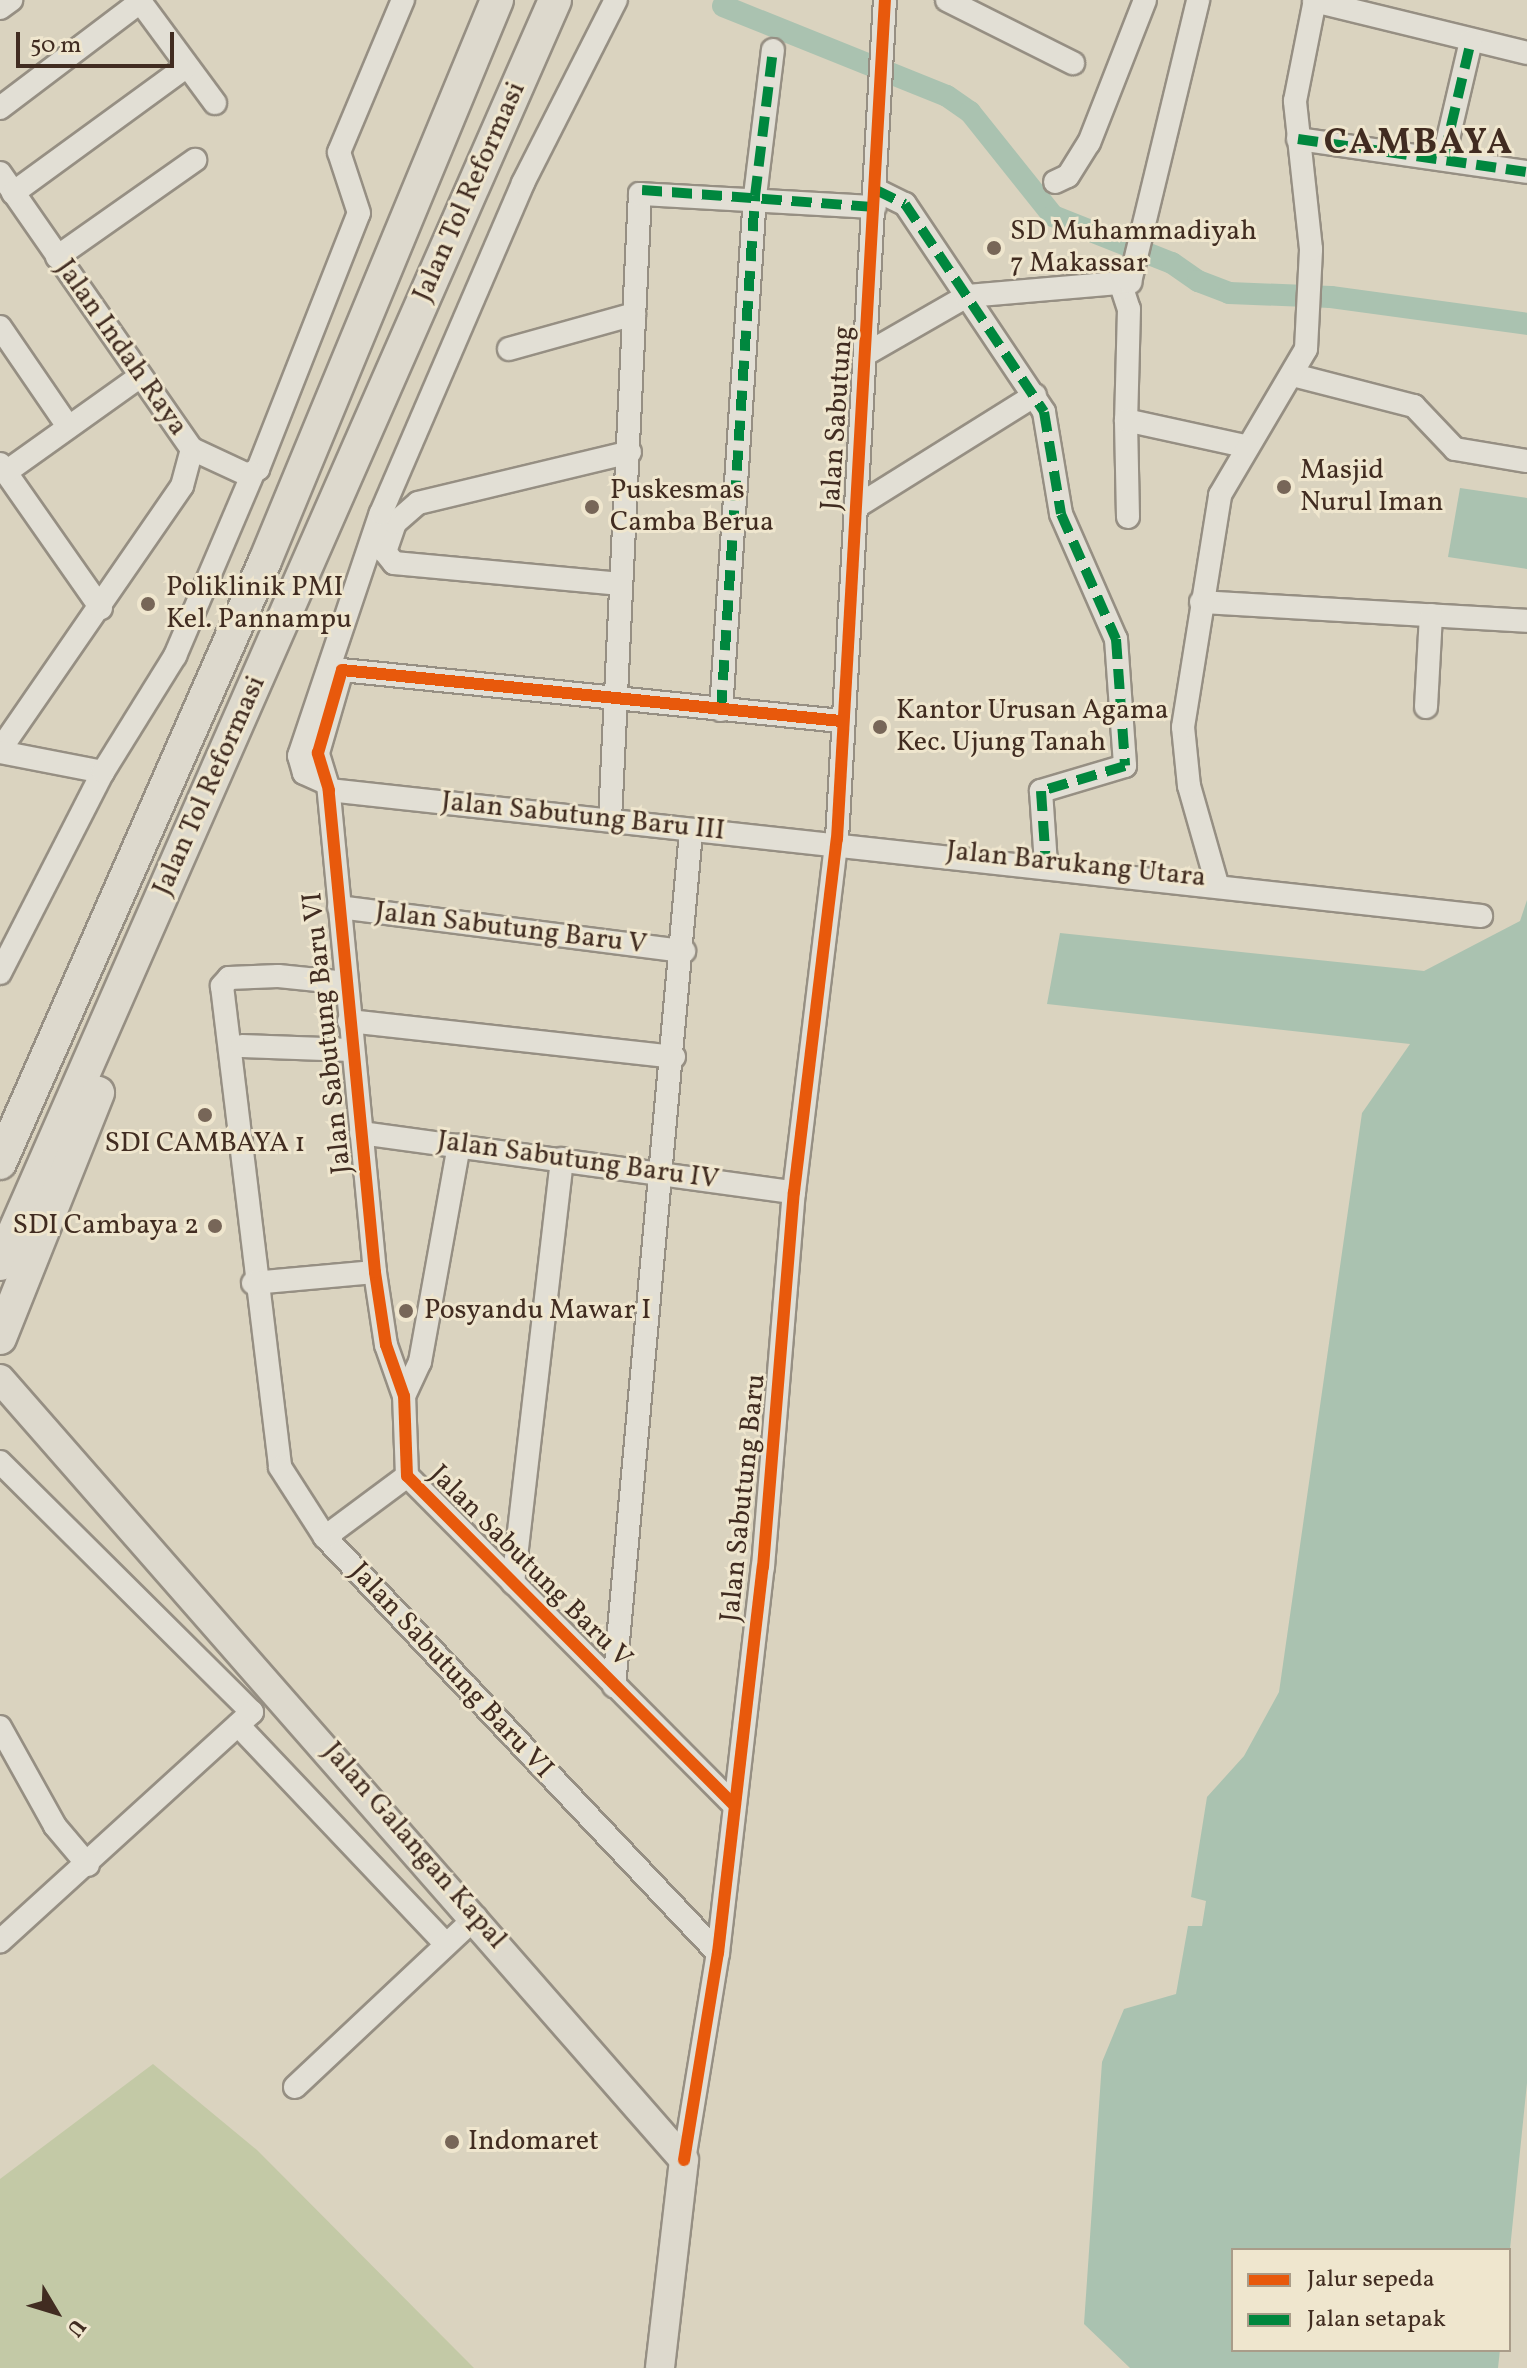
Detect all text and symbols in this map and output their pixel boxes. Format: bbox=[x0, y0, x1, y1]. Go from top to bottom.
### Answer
scale bar bbox=[20, 16, 178, 66]
text: 50 m bbox=[30, 29, 82, 63]
street label: Jalan Tol Reformasi bbox=[406, 76, 534, 308]
district label: CAMBAYA bbox=[1324, 123, 1514, 167]
place label: SD Muhammadiyah 7 Makassar bbox=[1010, 215, 1257, 281]
marker: SD Muhammadiyah 7 Makassar bbox=[985, 239, 1003, 257]
street label: Jalan Indah Raya bbox=[48, 253, 194, 443]
street label: Jalan Sabutung bbox=[815, 325, 861, 511]
place label: Masjid Nurul Iman bbox=[1300, 454, 1443, 520]
place label: Puskesmas Camba Berua bbox=[610, 474, 774, 540]
marker: Masjid Nurul Iman bbox=[1275, 478, 1293, 496]
marker: Puskesmas Camba Berua bbox=[581, 496, 603, 518]
place label: Poliklinik PMI Kel. Pannampu bbox=[166, 571, 352, 637]
marker: Poliklinik PMI Kel. Pannampu bbox=[137, 593, 159, 615]
street label: Jalan Tol Reformasi bbox=[146, 670, 274, 902]
place label: Kantor Urusan Agama Kec. Ujung Tanah bbox=[896, 694, 1169, 760]
marker: Kantor Urusan Agama Kec. Ujung Tanah bbox=[871, 718, 889, 736]
street label: Jalan Sabutung Baru III bbox=[440, 785, 726, 849]
street label: Jalan Barukang Utara bbox=[945, 835, 1207, 895]
street label: Jalan Sabutung Baru VI bbox=[296, 890, 360, 1176]
street label: Jalan Sabutung Baru V bbox=[373, 896, 649, 962]
marker: SDI CAMBAYA 1 bbox=[196, 1106, 214, 1124]
street label: Jalan Sabutung Baru IV bbox=[435, 1125, 721, 1197]
place label: SDI CAMBAYA 1 bbox=[105, 1127, 305, 1161]
place label: SDI Cambaya 2 bbox=[12, 1209, 199, 1243]
marker: SDI Cambaya 2 bbox=[206, 1217, 224, 1235]
place label: Posyandu Mawar I bbox=[424, 1294, 651, 1328]
marker: Posyandu Mawar I bbox=[395, 1300, 417, 1322]
street label: Jalan Sabutung Baru bbox=[714, 1372, 774, 1624]
street label: Jalan Sabutung Baru V bbox=[421, 1458, 639, 1676]
street label: Jalan Sabutung Baru VI bbox=[342, 1556, 560, 1786]
street label: Jalan Galangan Kapal bbox=[315, 1736, 513, 1956]
place label: Indomaret bbox=[468, 2125, 599, 2159]
marker: Indomaret bbox=[443, 2133, 461, 2151]
legend bbox=[1231, 2248, 1511, 2352]
text: Jalur sepeda bbox=[1307, 2263, 1435, 2297]
north arrow bbox=[16, 2272, 96, 2352]
text: Jalan setapak bbox=[1307, 2303, 1446, 2337]
text: U bbox=[58, 2312, 92, 2343]

